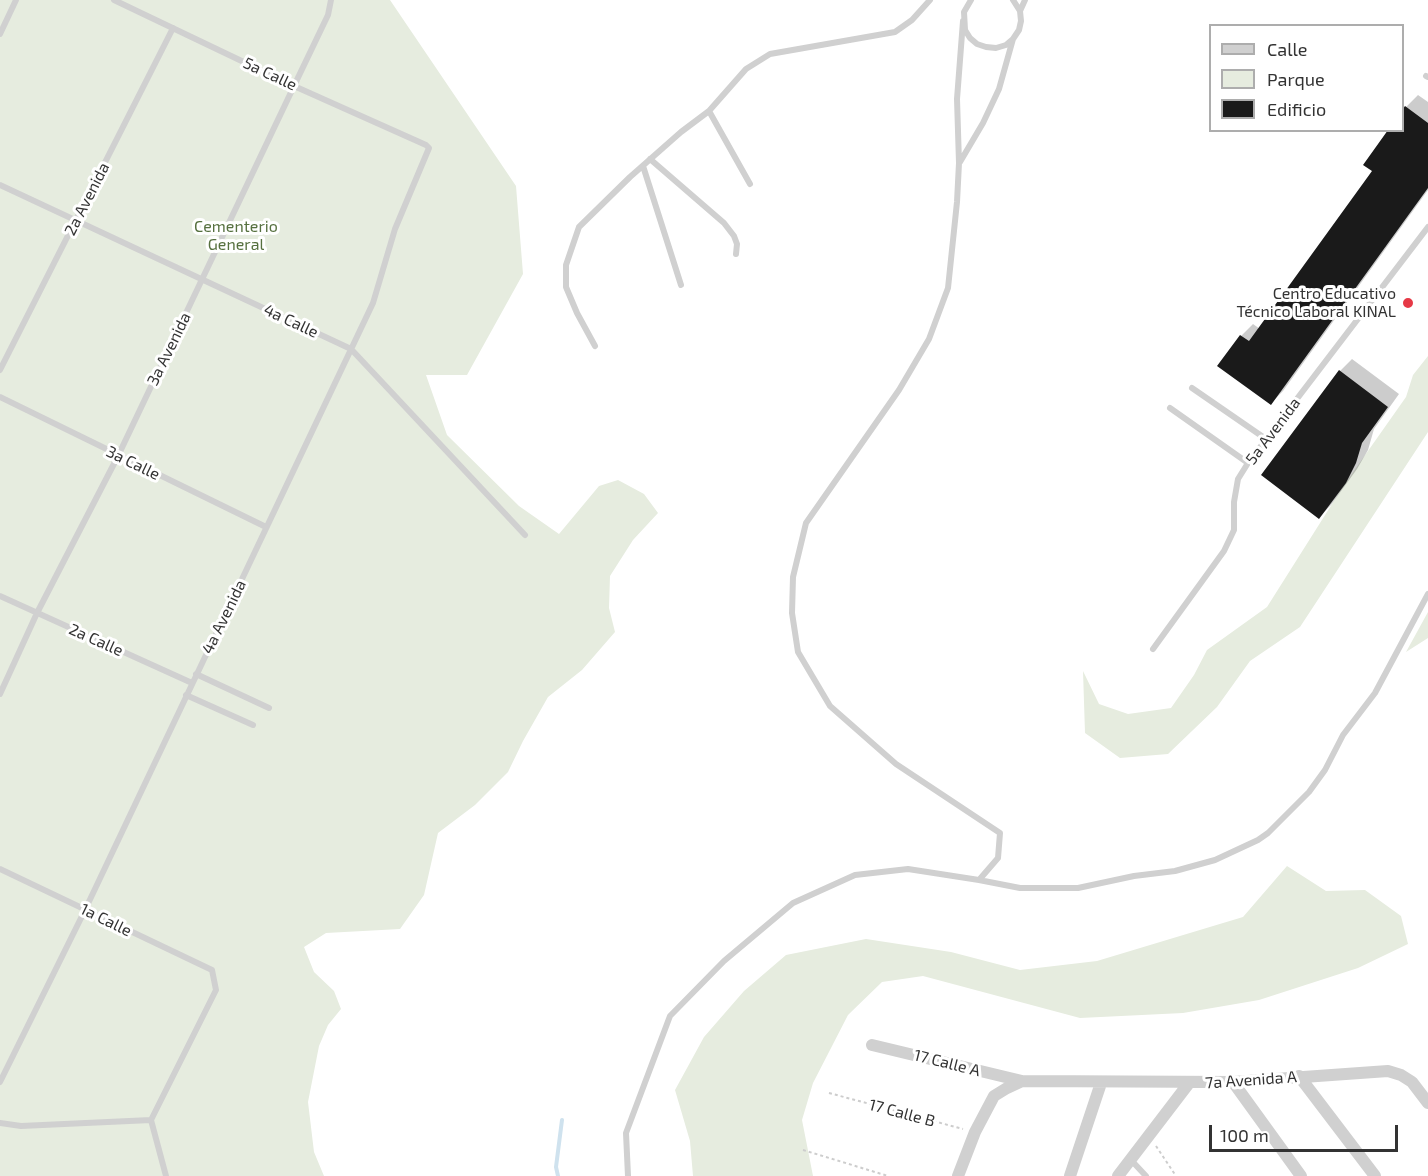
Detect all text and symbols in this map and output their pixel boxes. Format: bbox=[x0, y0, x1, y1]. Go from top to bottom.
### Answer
legend bbox=[1209, 24, 1404, 132]
text: Calle bbox=[1267, 38, 1308, 60]
street label: 5a Calle bbox=[240, 53, 300, 95]
text: Parque bbox=[1267, 68, 1325, 90]
text: Edificio bbox=[1267, 98, 1326, 120]
street label: 2a Avenida bbox=[60, 159, 114, 239]
park label: Cementerio General bbox=[194, 217, 278, 255]
place label: Centro Educativo Técnico Laboral KINAL bbox=[1237, 284, 1396, 322]
marker: Centro Educativo Técnico Laboral KINAL bbox=[1401, 296, 1415, 310]
street label: 4a Calle bbox=[261, 300, 321, 342]
street label: 3a Avenida bbox=[143, 309, 195, 389]
street label: 5a Avenida bbox=[1242, 394, 1304, 468]
street label: 3a Calle bbox=[103, 442, 163, 484]
street label: 4a Avenida bbox=[198, 577, 250, 657]
street label: 2a Calle bbox=[66, 620, 126, 660]
street label: 1a Calle bbox=[77, 899, 135, 941]
street label: 17 Calle A bbox=[912, 1046, 982, 1080]
street label: 7a Avenida A bbox=[1204, 1067, 1298, 1093]
street label: 17 Calle B bbox=[867, 1095, 937, 1131]
scale bar bbox=[1212, 1113, 1401, 1151]
text: 100 m bbox=[1220, 1124, 1269, 1146]

